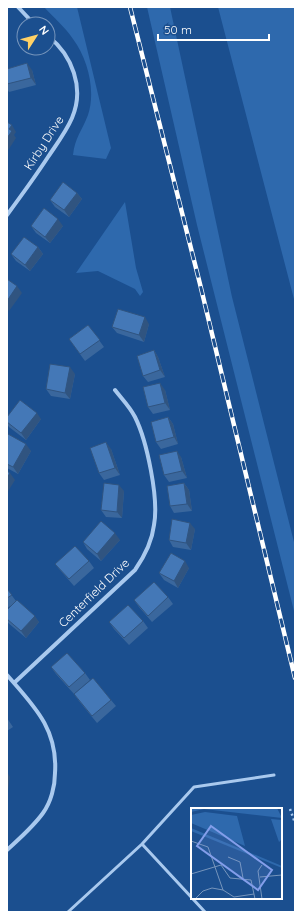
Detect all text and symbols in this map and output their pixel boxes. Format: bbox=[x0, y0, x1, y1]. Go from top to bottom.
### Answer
north arrow bbox=[16, 16, 56, 56]
scale bar bbox=[158, 16, 269, 42]
text: 50 m bbox=[164, 22, 192, 37]
text: N bbox=[36, 23, 52, 38]
street label: Kirby Drive bbox=[21, 113, 67, 173]
street label: Centerfield Drive bbox=[55, 555, 132, 630]
inset map bbox=[191, 808, 282, 899]

